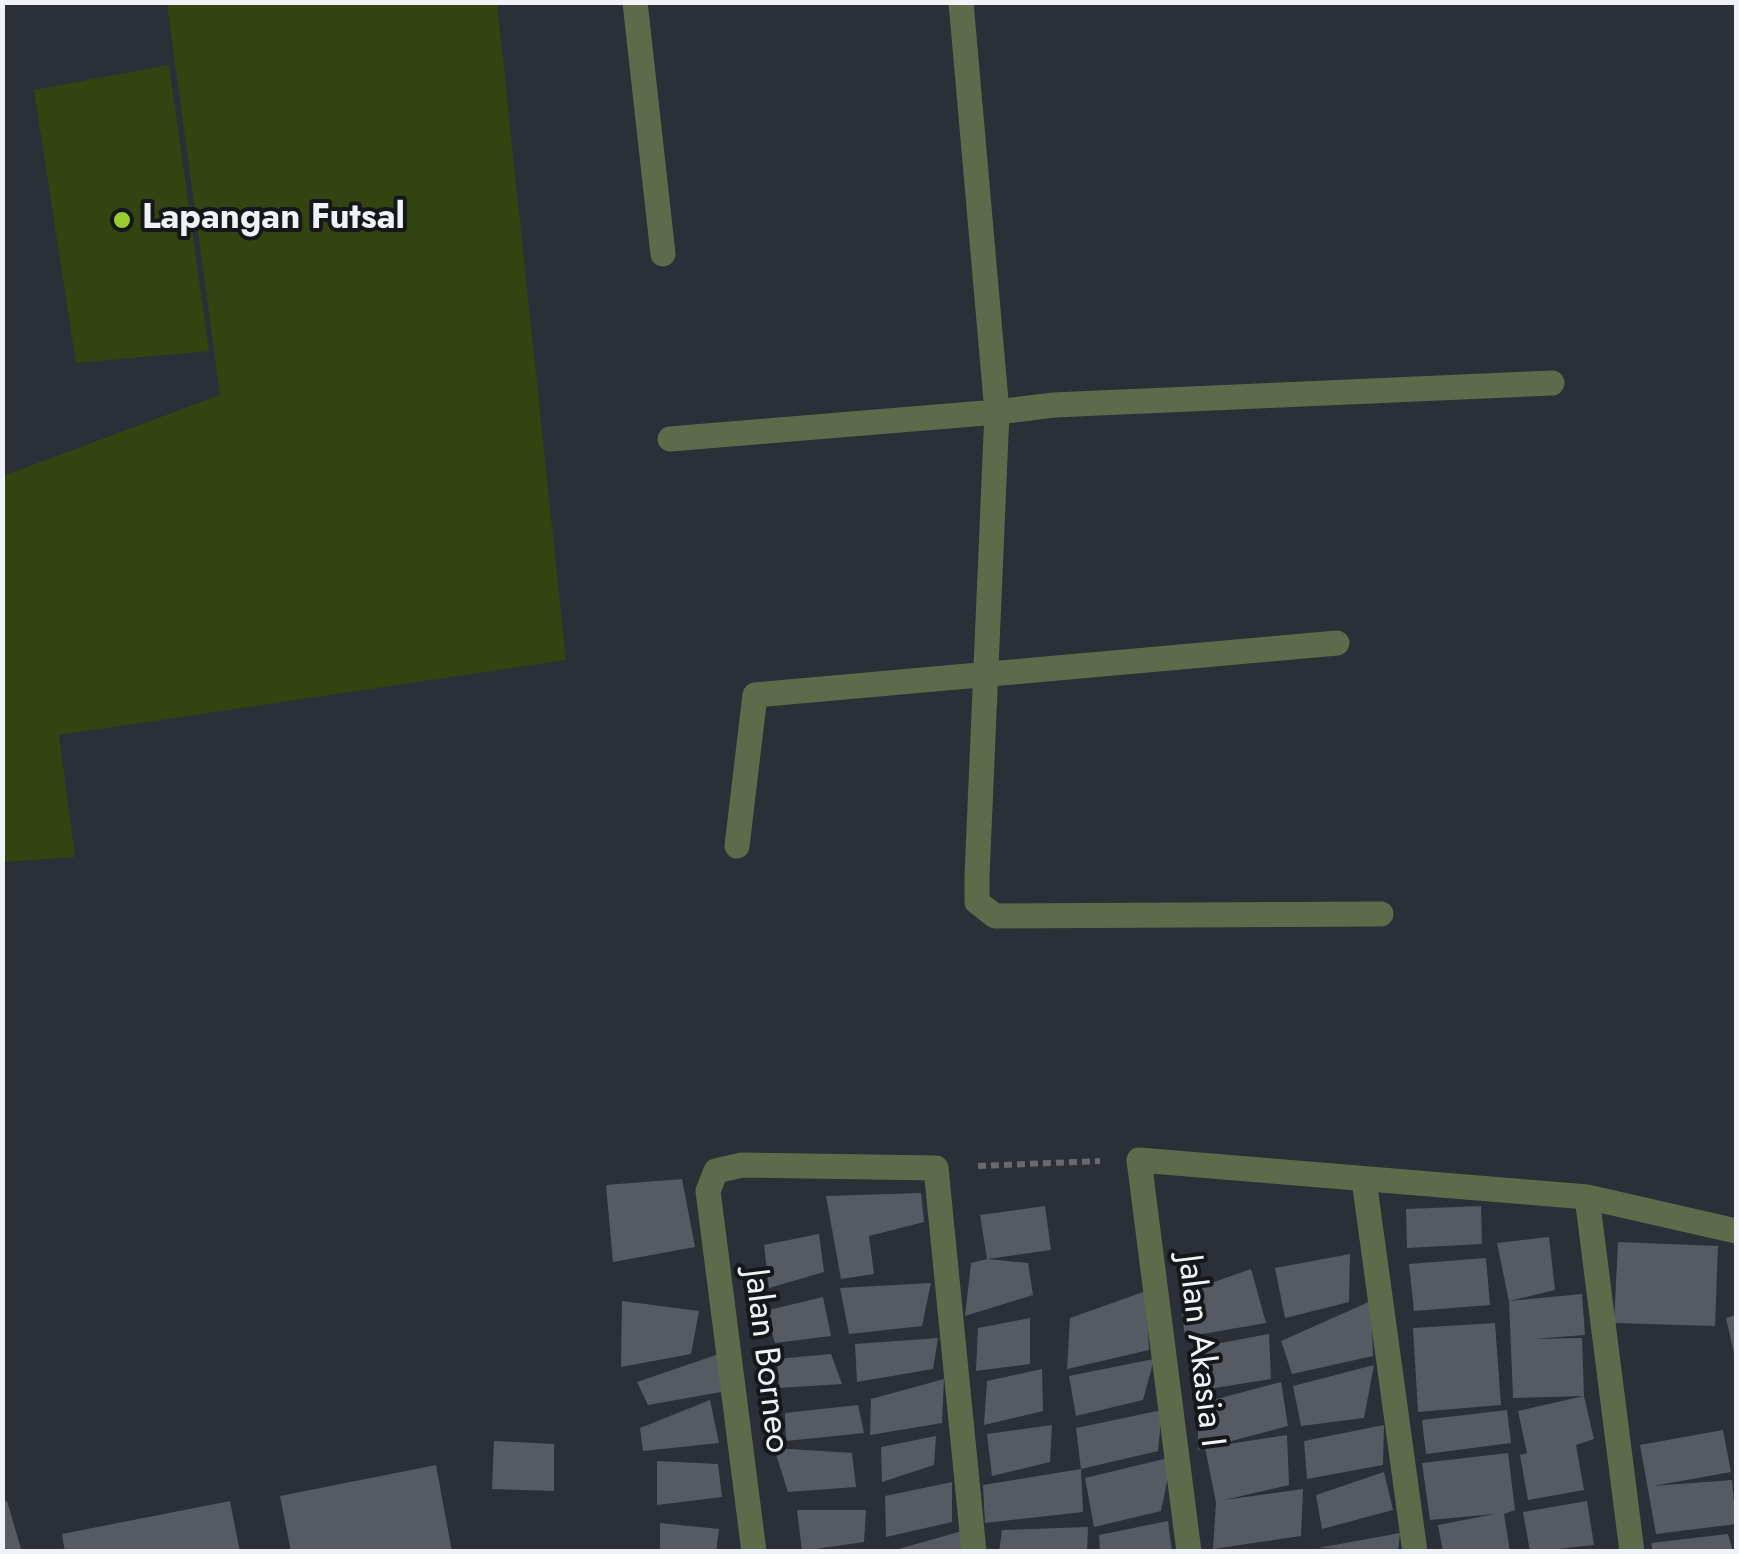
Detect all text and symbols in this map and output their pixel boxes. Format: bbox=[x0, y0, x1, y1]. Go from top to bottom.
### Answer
place label: Lapangan Futsal bbox=[142, 199, 405, 241]
marker: Lapangan Futsal bbox=[111, 209, 133, 231]
street label: Jalan Akasia I bbox=[1166, 1252, 1232, 1450]
street label: Jalan Borneo bbox=[733, 1267, 797, 1455]

